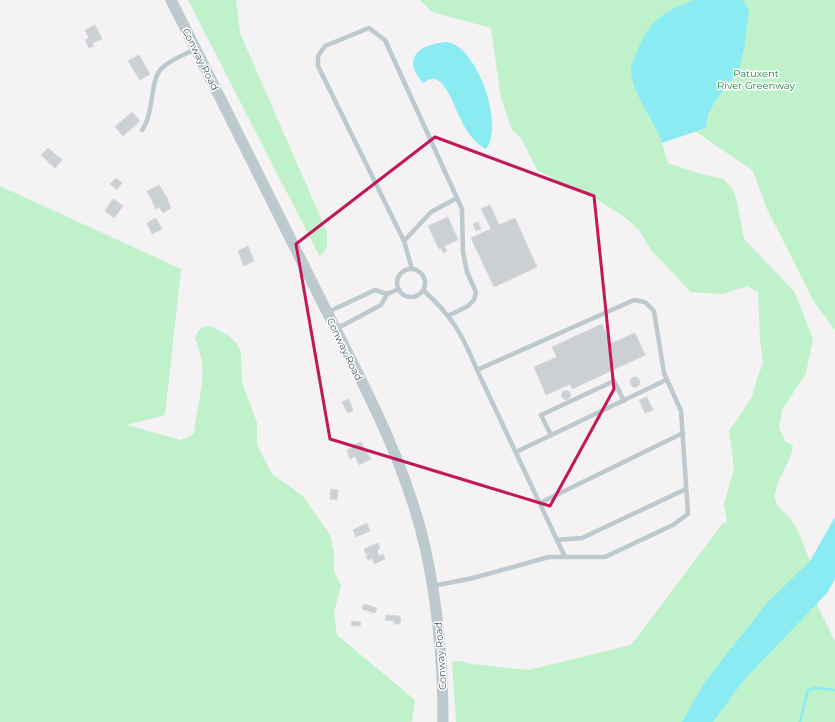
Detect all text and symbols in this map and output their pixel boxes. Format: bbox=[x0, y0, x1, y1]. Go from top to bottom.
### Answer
street label: Conway Road bbox=[179, 26, 222, 93]
park label: Patuxent River Greenway bbox=[717, 67, 796, 92]
street label: Conway Road bbox=[324, 316, 365, 383]
street label: Conway Road bbox=[432, 621, 449, 690]

